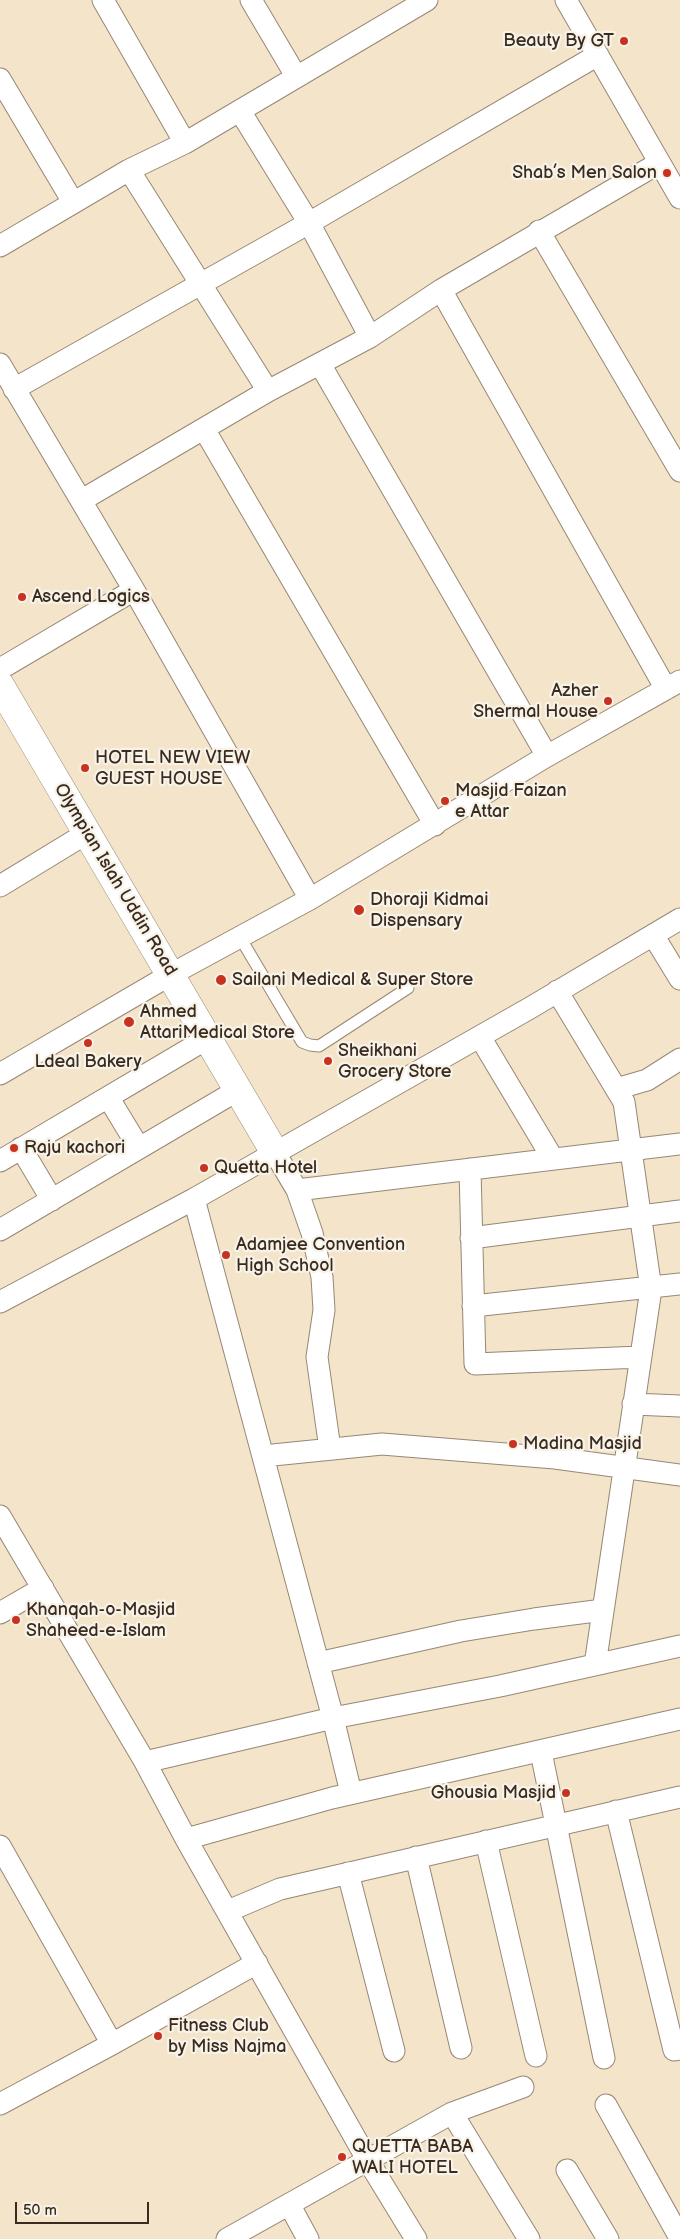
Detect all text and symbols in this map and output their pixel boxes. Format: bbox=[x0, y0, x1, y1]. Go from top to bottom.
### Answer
place label: Beauty By GT bbox=[503, 30, 614, 52]
marker: Beauty By GT bbox=[618, 35, 630, 47]
place label: Shab’s Men Salon bbox=[512, 162, 657, 184]
marker: Shab’s Men Salon bbox=[661, 167, 673, 179]
place label: Ascend Logics bbox=[32, 586, 150, 608]
marker: Ascend Logics bbox=[16, 591, 28, 603]
place label: Azher Shermal House bbox=[473, 680, 598, 722]
marker: Azher Shermal House bbox=[602, 695, 614, 707]
place label: HOTEL NEW VIEW GUEST HOUSE bbox=[95, 747, 250, 790]
marker: HOTEL NEW VIEW GUEST HOUSE bbox=[79, 762, 91, 774]
street label: Olympian Islah Uddin Road bbox=[49, 780, 181, 980]
place label: Masjid Faizan e Attar bbox=[455, 780, 567, 822]
marker: Masjid Faizan e Attar bbox=[439, 795, 451, 807]
place label: Dhoraji Kidmai Dispensary bbox=[370, 889, 488, 932]
marker: Dhoraji Kidmai Dispensary bbox=[352, 903, 366, 917]
place label: Sailani Medical & Super Store bbox=[232, 969, 473, 991]
marker: Sailani Medical & Super Store bbox=[214, 973, 228, 987]
place label: Ahmed AttariMedical Store bbox=[140, 1001, 295, 1044]
marker: Ahmed AttariMedical Store bbox=[122, 1015, 136, 1029]
marker: Ldeal Bakery bbox=[82, 1037, 94, 1049]
place label: Sheikhani Grocery Store bbox=[338, 1040, 451, 1082]
place label: Ldeal Bakery bbox=[34, 1051, 142, 1073]
marker: Sheikhani Grocery Store bbox=[322, 1055, 334, 1067]
place label: Raju kachori bbox=[24, 1137, 125, 1159]
marker: Raju kachori bbox=[8, 1142, 20, 1154]
place label: Quetta Hotel bbox=[214, 1157, 317, 1179]
marker: Quetta Hotel bbox=[198, 1162, 210, 1174]
place label: Adamjee Convention High School bbox=[236, 1234, 405, 1276]
marker: Adamjee Convention High School bbox=[220, 1249, 232, 1261]
place label: Madina Masjid bbox=[523, 1433, 642, 1455]
marker: Madina Masjid bbox=[507, 1438, 519, 1450]
place label: Khanqah-o-Masjid Shaheed-e-Islam bbox=[26, 1599, 175, 1642]
marker: Khanqah-o-Masjid Shaheed-e-Islam bbox=[10, 1614, 22, 1626]
place label: Ghousia Masjid bbox=[431, 1782, 556, 1804]
marker: Ghousia Masjid bbox=[560, 1787, 572, 1799]
place label: Fitness Club by Miss Najma bbox=[168, 2015, 286, 2058]
marker: Fitness Club by Miss Najma bbox=[152, 2030, 164, 2042]
place label: QUETTA BABA WALI HOTEL bbox=[352, 2136, 473, 2178]
marker: QUETTA BABA WALI HOTEL bbox=[336, 2151, 348, 2163]
scale bar bbox=[18, 2192, 151, 2224]
text: 50 m bbox=[23, 2201, 57, 2220]

